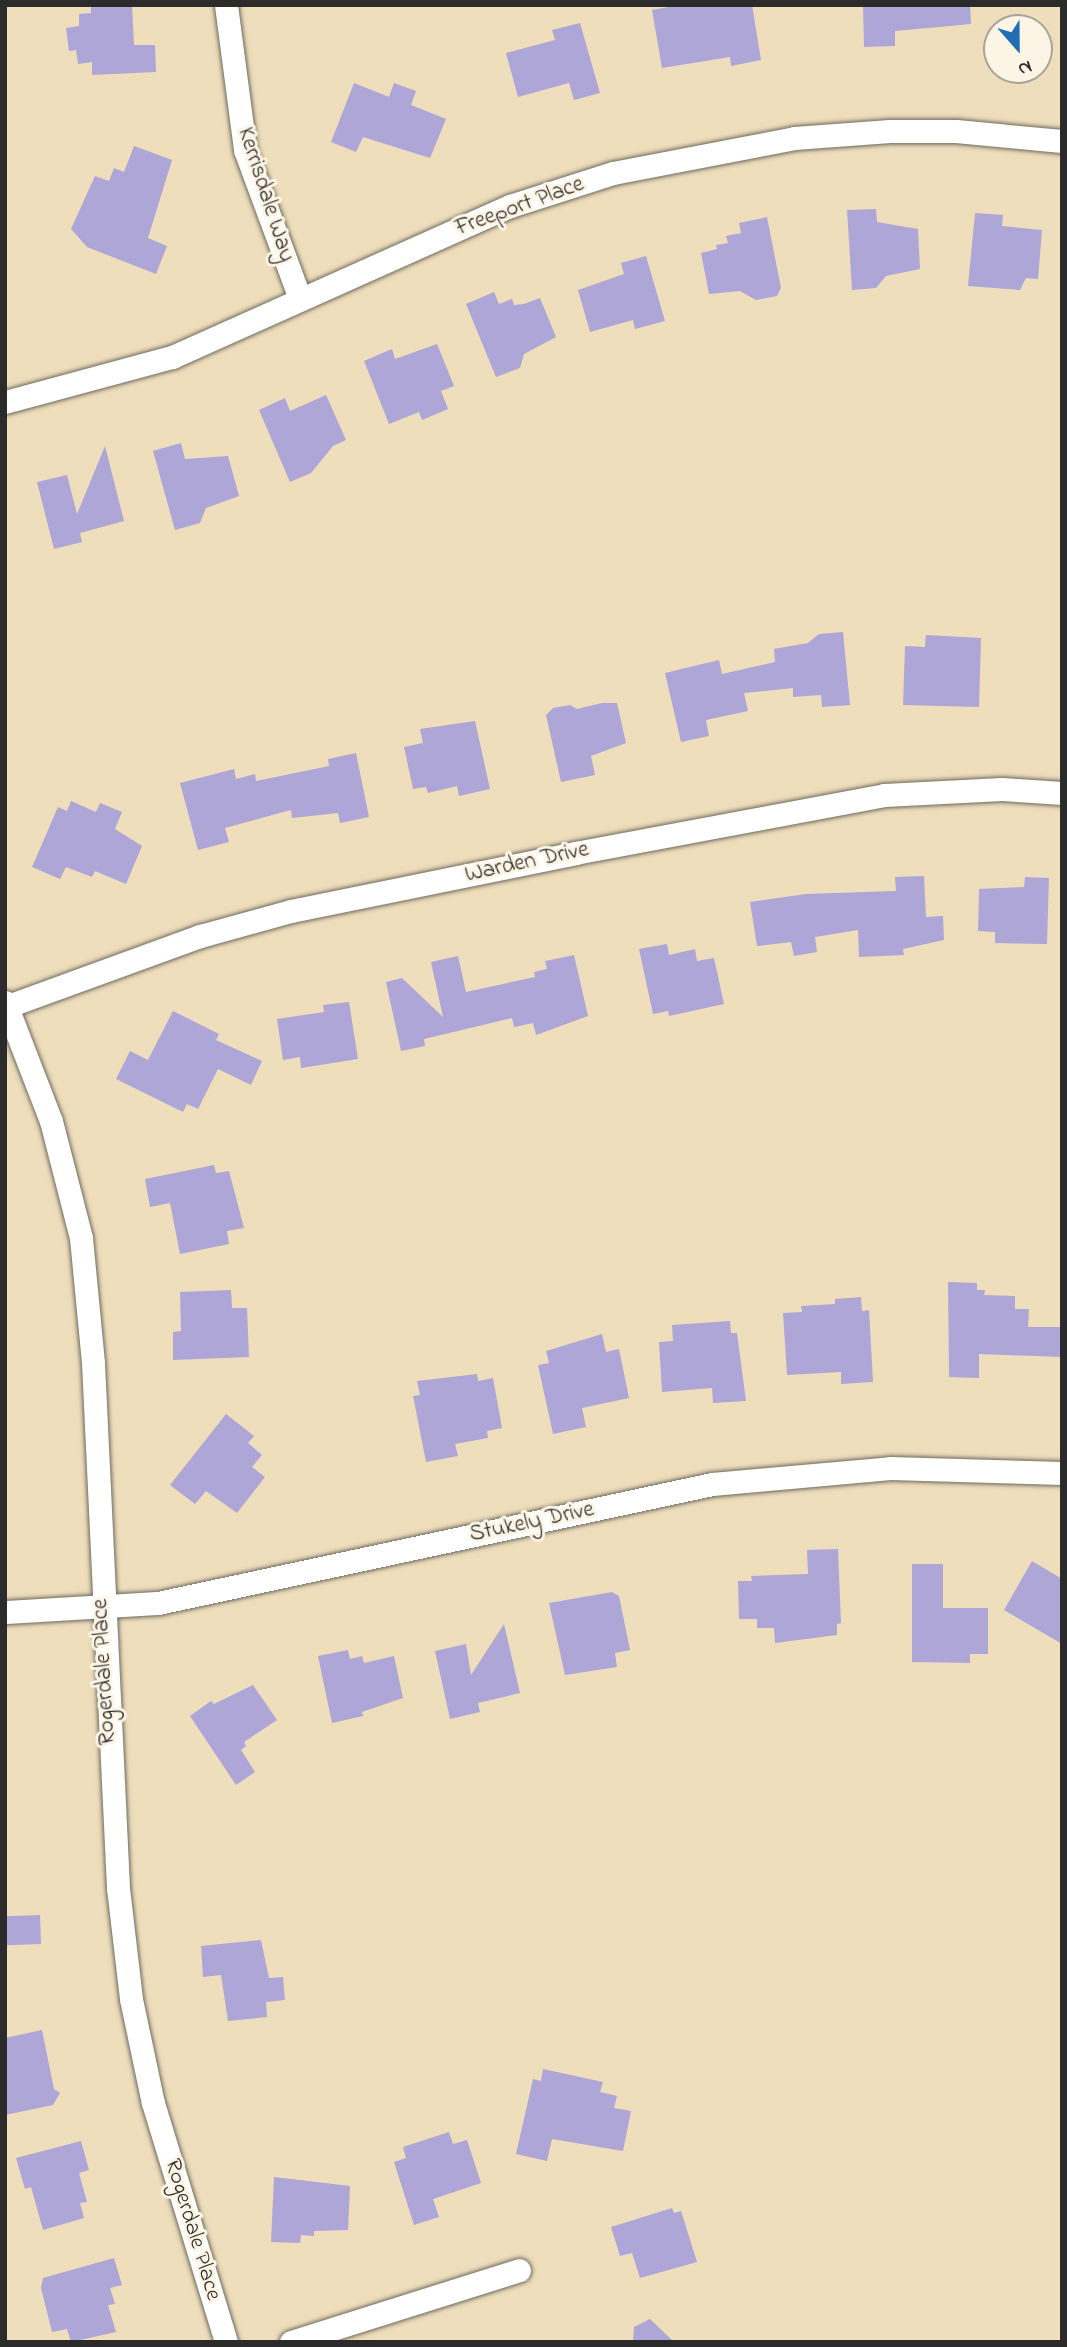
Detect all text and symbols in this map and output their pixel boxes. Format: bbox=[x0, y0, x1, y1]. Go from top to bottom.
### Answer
north arrow bbox=[983, 14, 1053, 84]
text: N bbox=[1014, 52, 1036, 82]
street label: Kerrisdale Way bbox=[230, 124, 300, 266]
street label: Freeport Place bbox=[452, 171, 588, 243]
street label: Warden Drive bbox=[463, 836, 591, 890]
street label: Stukely Drive bbox=[467, 1496, 597, 1550]
street label: Rogerdale Place bbox=[87, 1598, 123, 1746]
street label: Rogerdale Place bbox=[157, 2156, 227, 2304]

